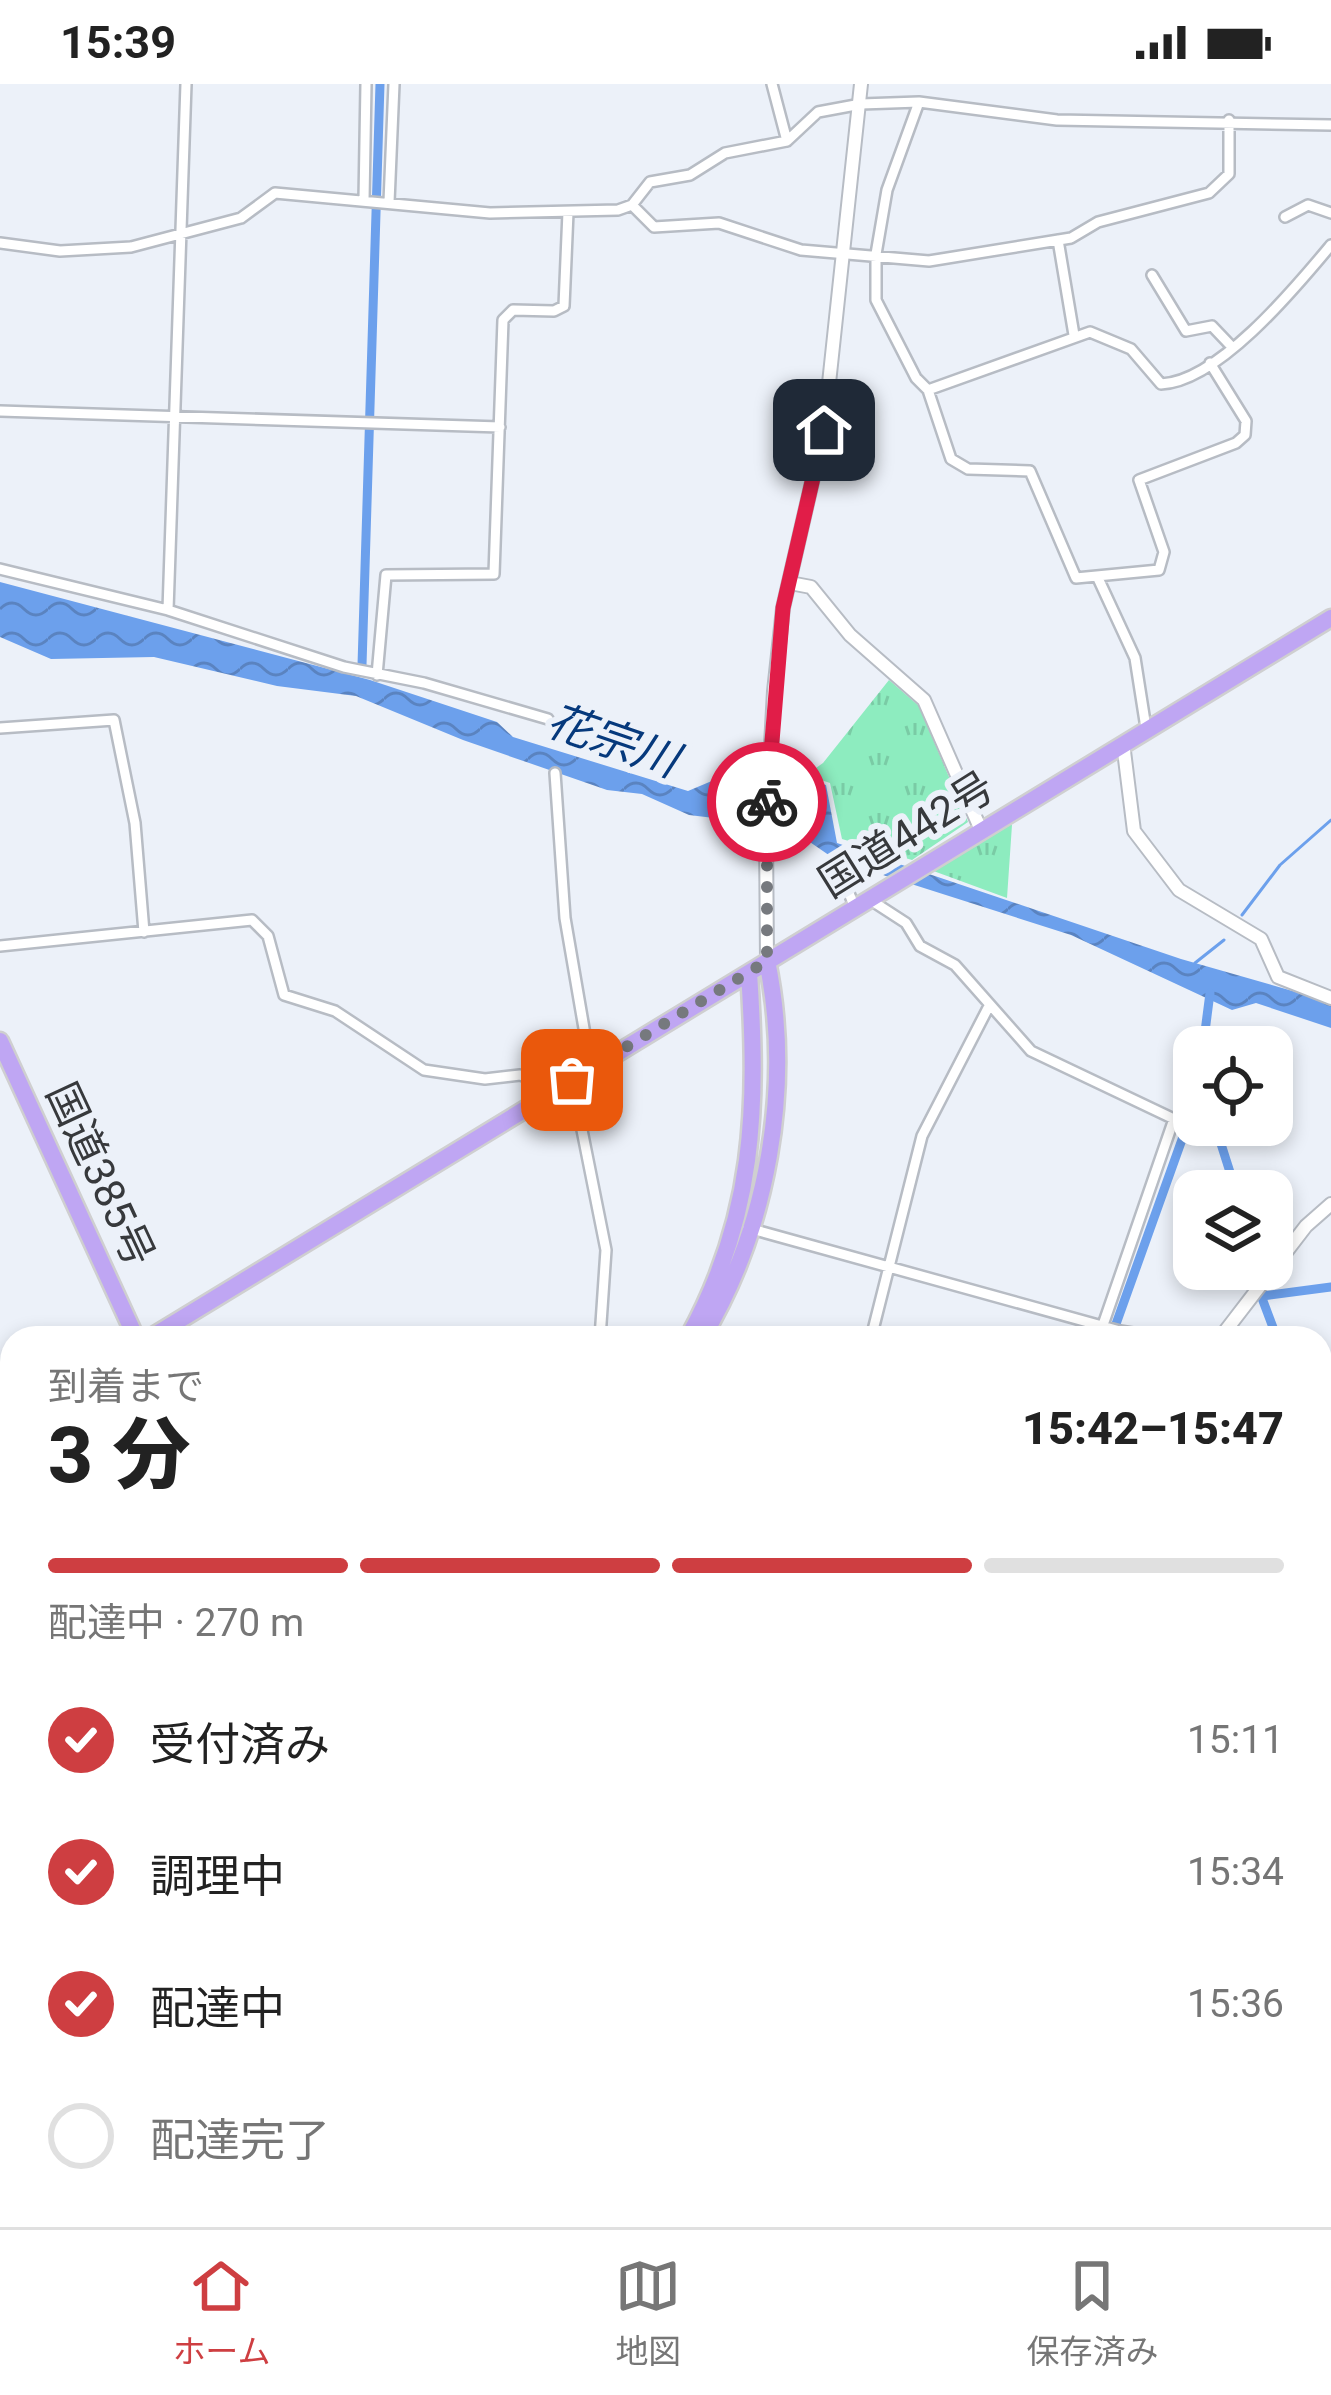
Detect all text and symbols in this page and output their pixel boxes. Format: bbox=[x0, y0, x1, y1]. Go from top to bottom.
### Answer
text: 15:39 bbox=[60, 16, 176, 69]
pin bbox=[773, 379, 875, 481]
icon: home bbox=[791, 397, 857, 463]
water label: 花宗川 bbox=[540, 693, 689, 789]
courier bbox=[707, 742, 827, 862]
street label: 国道442号 bbox=[810, 761, 1003, 907]
icon: bike bbox=[734, 769, 800, 835]
map controls bbox=[1173, 1026, 1293, 1290]
button: locate bbox=[1173, 1026, 1293, 1146]
pin bbox=[521, 1029, 623, 1131]
icon: bag bbox=[539, 1047, 605, 1113]
street label: 国道385号 bbox=[37, 1075, 164, 1274]
button: layers bbox=[1173, 1170, 1293, 1290]
text: 到着まで bbox=[48, 1364, 204, 1410]
text: 15:42–15:47 bbox=[1022, 1402, 1284, 1455]
text: 3 分 bbox=[48, 1410, 190, 1501]
text: 配達中 · 270 m bbox=[48, 1600, 304, 1646]
icon: check bbox=[48, 1707, 114, 1773]
text: 15:11 bbox=[1187, 1717, 1284, 1763]
text: 受付済み bbox=[150, 1718, 330, 1771]
icon: check bbox=[48, 1839, 114, 1905]
text: 15:34 bbox=[1187, 1849, 1284, 1895]
text: 調理中 bbox=[150, 1850, 285, 1903]
icon: check bbox=[48, 1971, 114, 2037]
text: 15:36 bbox=[1187, 1981, 1284, 2027]
text: 配達中 bbox=[150, 1982, 285, 2035]
text: 配達完了 bbox=[150, 2114, 330, 2167]
tab: ホーム bbox=[172, 2253, 271, 2373]
tab: 地図 bbox=[615, 2253, 681, 2373]
tab: 保存済み bbox=[1026, 2253, 1158, 2373]

